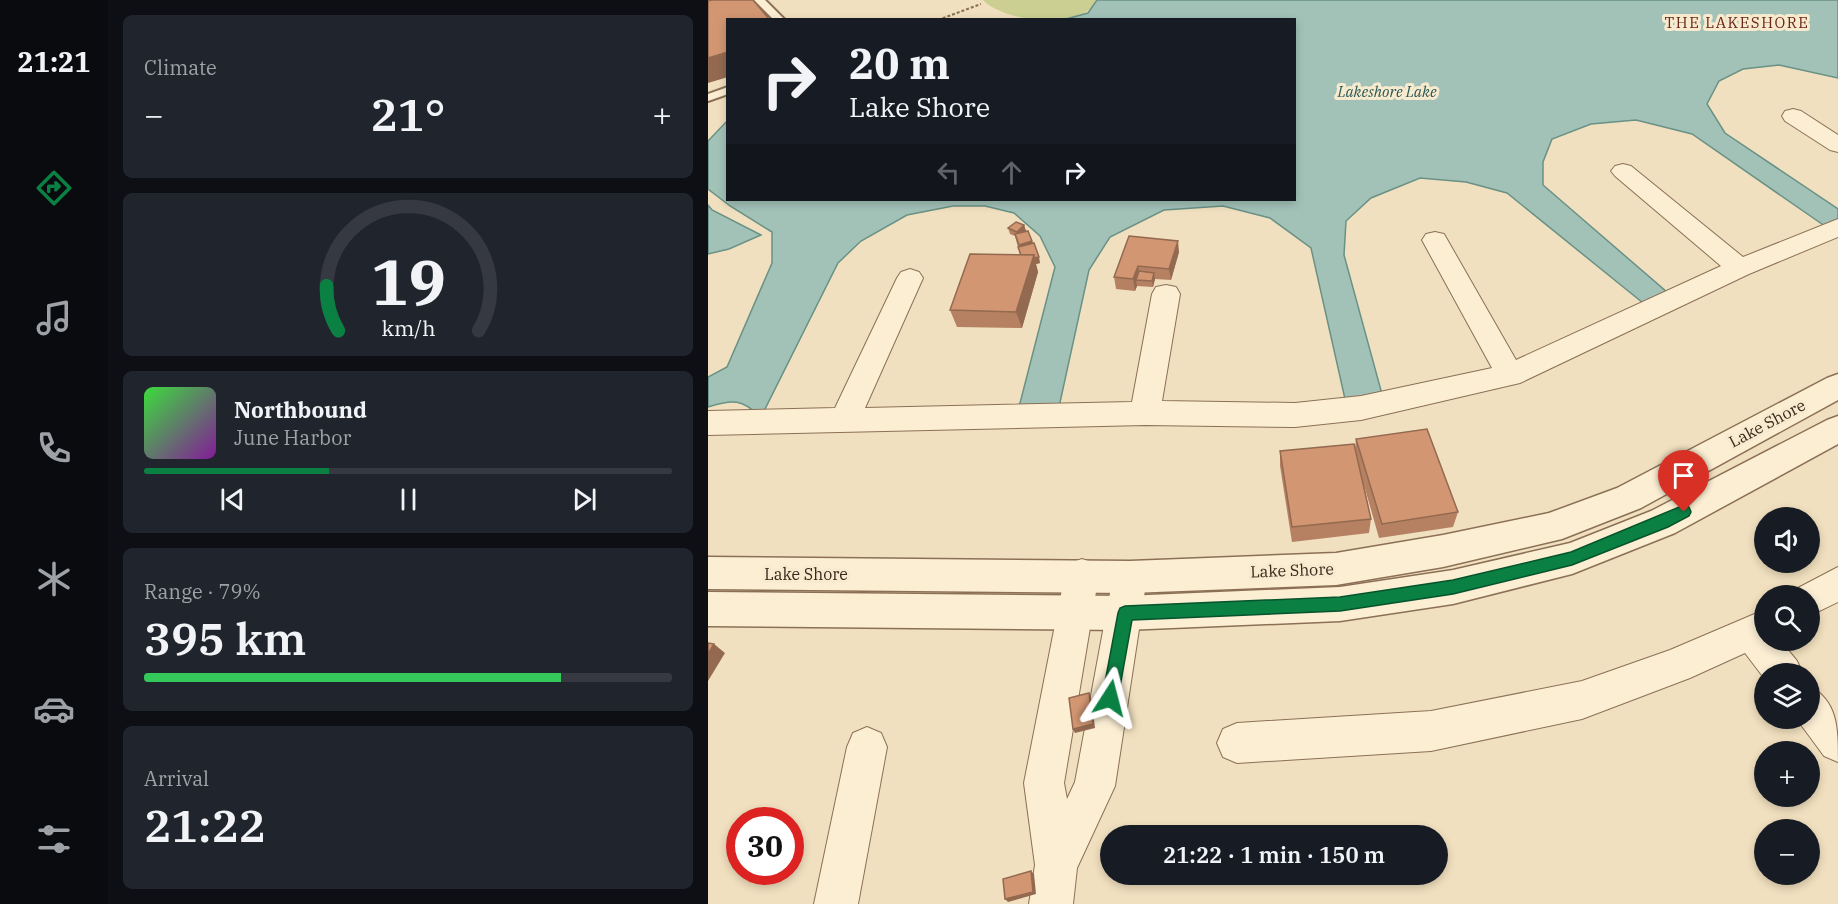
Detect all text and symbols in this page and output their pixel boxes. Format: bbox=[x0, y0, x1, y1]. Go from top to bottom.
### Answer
district label: THE LAKESHORE bbox=[1665, 13, 1809, 32]
text: 20 m bbox=[849, 36, 950, 91]
icon: right bbox=[750, 42, 828, 120]
text: 21:21 bbox=[18, 44, 90, 79]
text: Climate bbox=[144, 54, 217, 81]
water label: Lakeshore Lake bbox=[1336, 82, 1437, 101]
text: 21° bbox=[370, 85, 446, 143]
text: Lake Shore bbox=[849, 89, 990, 124]
text: − bbox=[144, 93, 164, 136]
text: + bbox=[652, 93, 672, 136]
icon: left bbox=[932, 156, 965, 189]
icon: ahead bbox=[995, 156, 1028, 189]
icon: right bbox=[1058, 156, 1091, 189]
icon: directions bbox=[33, 167, 75, 209]
text: 19 bbox=[371, 241, 445, 322]
icon: music bbox=[33, 297, 75, 339]
text: km/h bbox=[381, 315, 435, 343]
text: Northbound bbox=[234, 395, 367, 424]
street label: Lake Shore bbox=[1725, 395, 1809, 451]
text: June Harbor bbox=[234, 424, 351, 451]
icon: phone bbox=[33, 427, 75, 469]
pin bbox=[1658, 450, 1709, 512]
icon: arrive bbox=[1667, 459, 1700, 492]
icon: previous bbox=[216, 483, 249, 516]
icon: pause bbox=[392, 483, 425, 516]
icon: next bbox=[568, 483, 601, 516]
map controls bbox=[1754, 507, 1820, 885]
button: sound bbox=[1754, 507, 1820, 573]
icon: climate bbox=[33, 558, 75, 600]
street label: Lake Shore bbox=[1250, 559, 1334, 581]
street label: Lake Shore bbox=[764, 564, 848, 584]
text: Range · 79% bbox=[144, 578, 261, 605]
button: search bbox=[1754, 585, 1820, 651]
text: 395 km bbox=[144, 609, 306, 667]
button: layers bbox=[1754, 663, 1820, 729]
position arrow bbox=[1078, 666, 1142, 730]
icon: car bbox=[33, 688, 75, 730]
button: + bbox=[1754, 741, 1820, 807]
text: Arrival bbox=[144, 765, 209, 792]
text: 21:22 bbox=[144, 796, 265, 854]
speed limit sign: 30 bbox=[726, 807, 804, 885]
icon: filters bbox=[33, 818, 75, 860]
button: − bbox=[1754, 819, 1820, 885]
text: 21:22 · 1 min · 150 m bbox=[1163, 840, 1385, 869]

